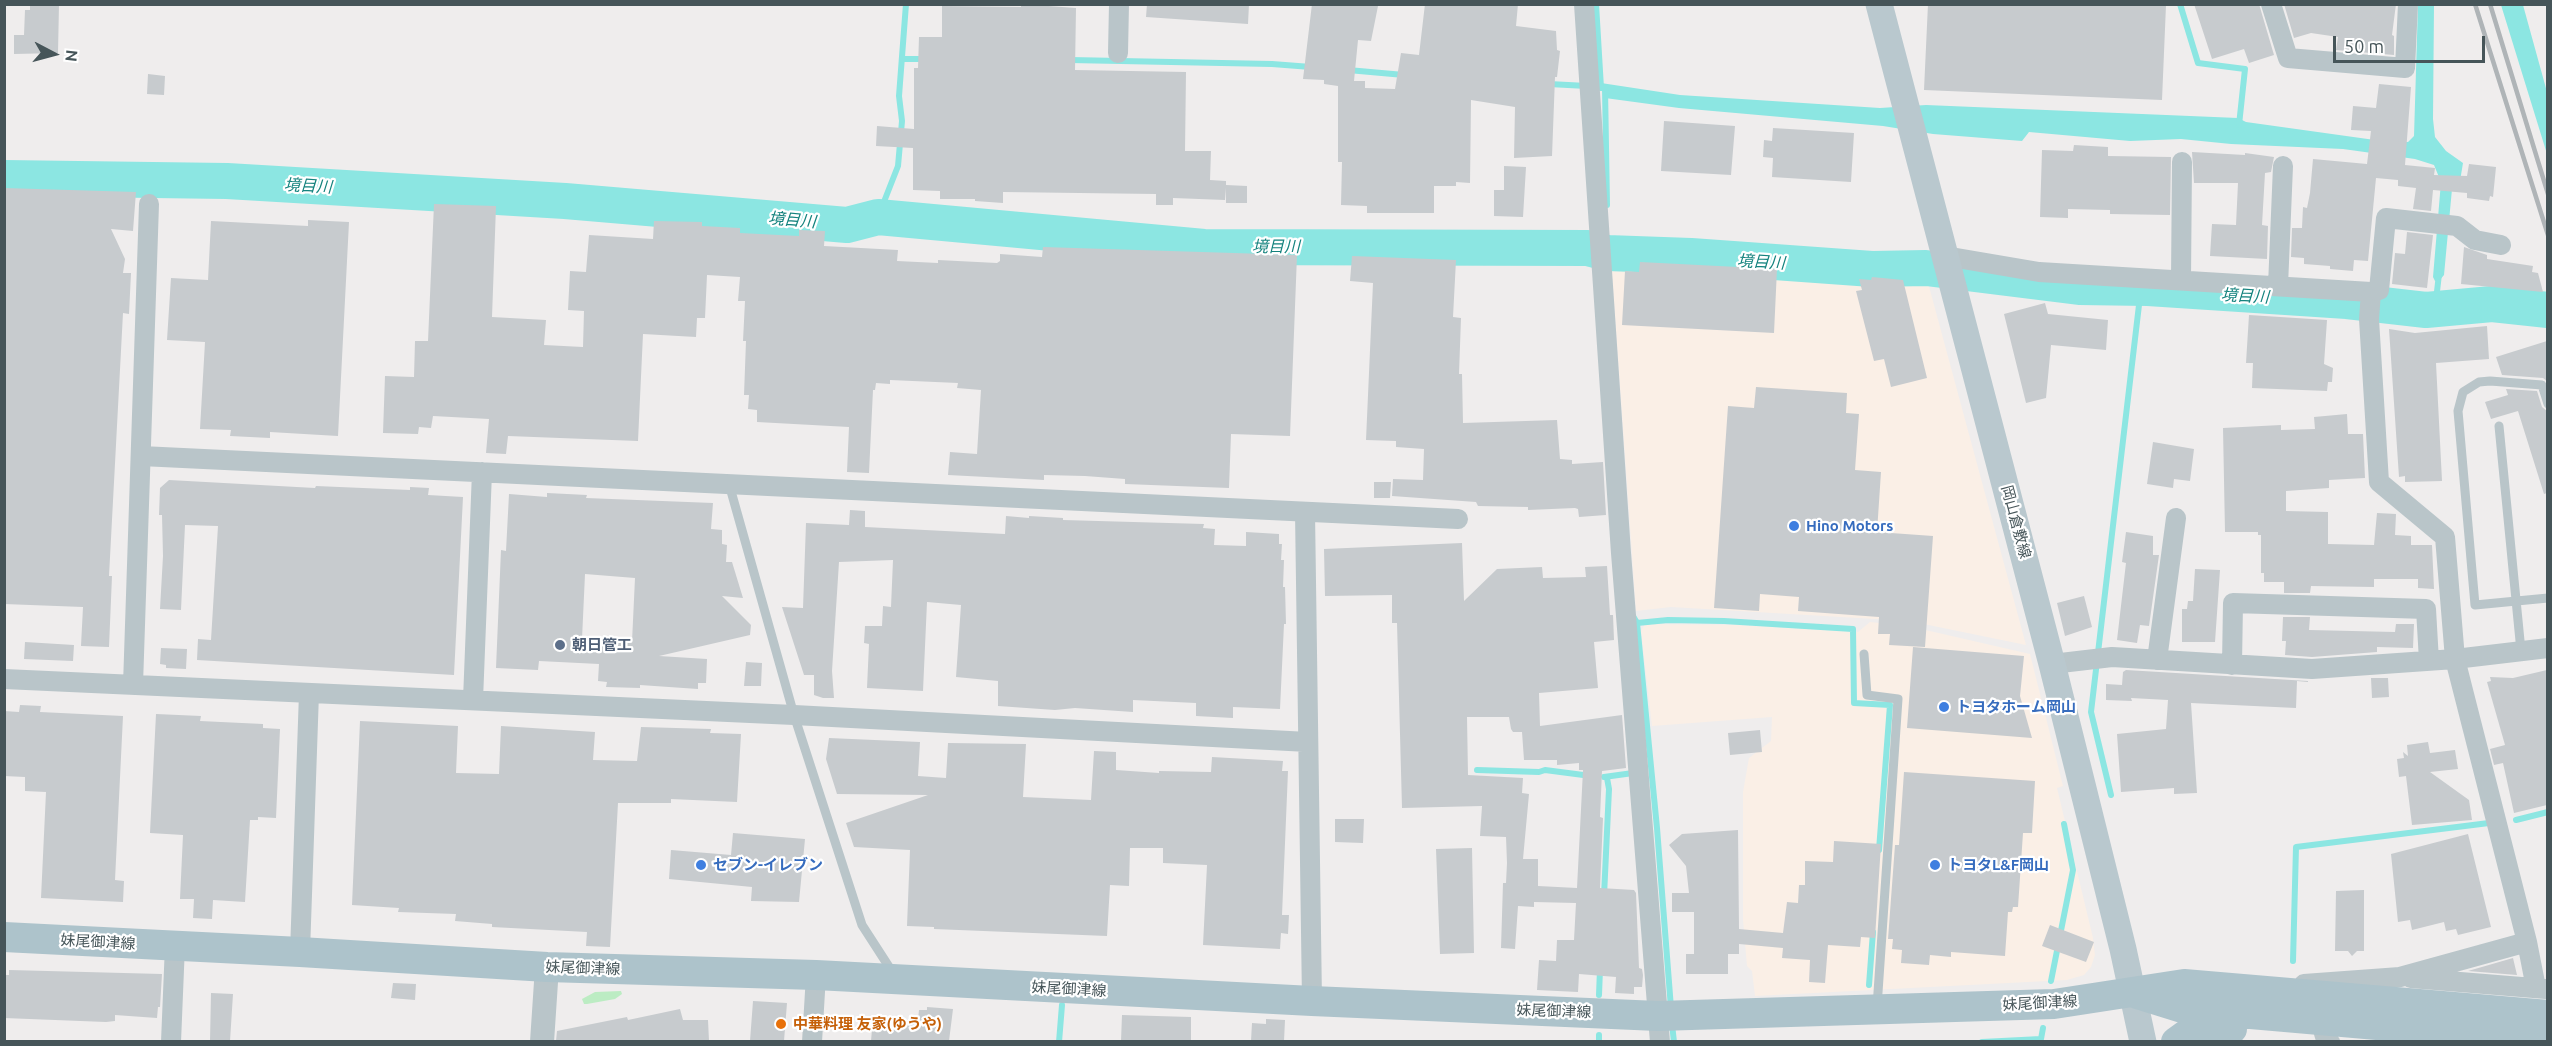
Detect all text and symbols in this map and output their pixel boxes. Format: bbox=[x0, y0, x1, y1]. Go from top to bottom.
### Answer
north arrow bbox=[24, 24, 84, 84]
scale bar bbox=[2336, 24, 2488, 62]
text: 50 m bbox=[2344, 36, 2384, 56]
text: N bbox=[62, 49, 81, 63]
water label: 境目川 bbox=[284, 175, 332, 197]
water label: 境目川 bbox=[767, 208, 817, 232]
water label: 境目川 bbox=[1252, 237, 1300, 257]
water label: 境目川 bbox=[1737, 251, 1785, 273]
water label: 境目川 bbox=[2221, 285, 2269, 307]
street label: 岡山倉敷線 bbox=[1998, 483, 2034, 561]
place label: Hino Motors bbox=[1806, 517, 1893, 535]
marker: Hino Motors bbox=[1787, 519, 1801, 533]
place label: 朝日管工 bbox=[572, 636, 632, 654]
marker: 朝日管工 bbox=[553, 638, 567, 652]
place label: トヨタホーム岡山 bbox=[1956, 698, 2076, 716]
marker: トヨタホーム岡山 bbox=[1937, 700, 1951, 714]
place label: セブン-イレブン bbox=[713, 856, 823, 874]
place label: トヨタL&F岡山 bbox=[1947, 856, 2049, 874]
marker: セブン-イレブン bbox=[694, 858, 708, 872]
marker: トヨタL&F岡山 bbox=[1928, 858, 1942, 872]
street label: 妹尾御津線 bbox=[60, 931, 136, 953]
street label: 妹尾御津線 bbox=[545, 958, 621, 978]
street label: 妹尾御津線 bbox=[1031, 978, 1107, 1000]
street label: 妹尾御津線 bbox=[2002, 992, 2078, 1014]
street label: 妹尾御津線 bbox=[1516, 1001, 1592, 1021]
place label: 中華料理 友家(ゆうや) bbox=[793, 1015, 942, 1033]
marker: 中華料理 友家(ゆうや) bbox=[774, 1017, 788, 1031]

